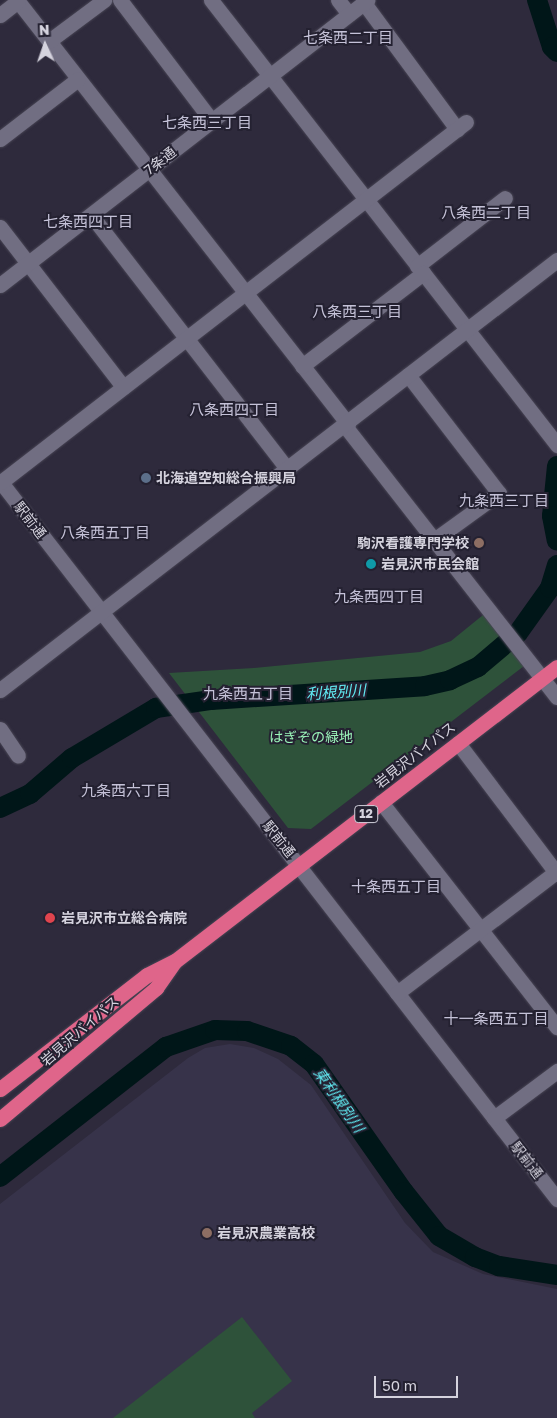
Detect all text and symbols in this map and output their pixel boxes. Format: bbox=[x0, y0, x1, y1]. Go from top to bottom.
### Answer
north arrow bbox=[20, 20, 70, 70]
text: N bbox=[38, 21, 50, 38]
district label: 七条西二丁目 bbox=[303, 29, 393, 47]
district label: 七条西三丁目 bbox=[162, 114, 252, 132]
street label: 7条通 bbox=[141, 143, 179, 179]
district label: 八条西二丁目 bbox=[441, 204, 531, 222]
district label: 七条西四丁目 bbox=[43, 213, 133, 231]
district label: 八条西三丁目 bbox=[312, 303, 402, 321]
district label: 八条西四丁目 bbox=[189, 401, 279, 419]
place label: 北海道空知総合振興局 bbox=[156, 470, 296, 486]
marker: 北海道空知総合振興局 bbox=[140, 472, 152, 484]
district label: 九条西三丁目 bbox=[459, 492, 549, 510]
street label: 駅前通 bbox=[10, 498, 50, 542]
district label: 八条西五丁目 bbox=[60, 524, 150, 542]
place label: 駒沢看護専門学校 bbox=[357, 535, 469, 551]
marker: 駒沢看護専門学校 bbox=[473, 537, 485, 549]
place label: 岩見沢市民会館 bbox=[381, 556, 479, 572]
marker: 岩見沢市民会館 bbox=[365, 558, 377, 570]
district label: 九条西四丁目 bbox=[334, 588, 424, 606]
water label: 利根別川 bbox=[305, 681, 367, 703]
district label: 九条西五丁目 bbox=[203, 685, 293, 703]
street label: 岩見沢バイパス bbox=[371, 718, 459, 792]
park label: はぎぞの緑地 bbox=[269, 729, 353, 745]
district label: 九条西六丁目 bbox=[81, 782, 171, 800]
road number: 12 bbox=[354, 804, 378, 824]
street label: 駅前通 bbox=[259, 817, 299, 861]
district label: 十条西五丁目 bbox=[351, 878, 441, 896]
place label: 岩見沢市立総合病院 bbox=[61, 910, 187, 926]
marker: 岩見沢市立総合病院 bbox=[43, 911, 57, 925]
street label: 岩見沢バイパス bbox=[38, 993, 122, 1069]
district label: 十一条西五丁目 bbox=[444, 1010, 548, 1028]
water label: 東利根別川 bbox=[310, 1064, 368, 1136]
street label: 駅前通 bbox=[507, 1138, 547, 1182]
place label: 岩見沢農業高校 bbox=[217, 1225, 315, 1241]
marker: 岩見沢農業高校 bbox=[201, 1227, 213, 1239]
scale bar bbox=[377, 1366, 461, 1398]
text: 50 m bbox=[382, 1376, 417, 1394]

